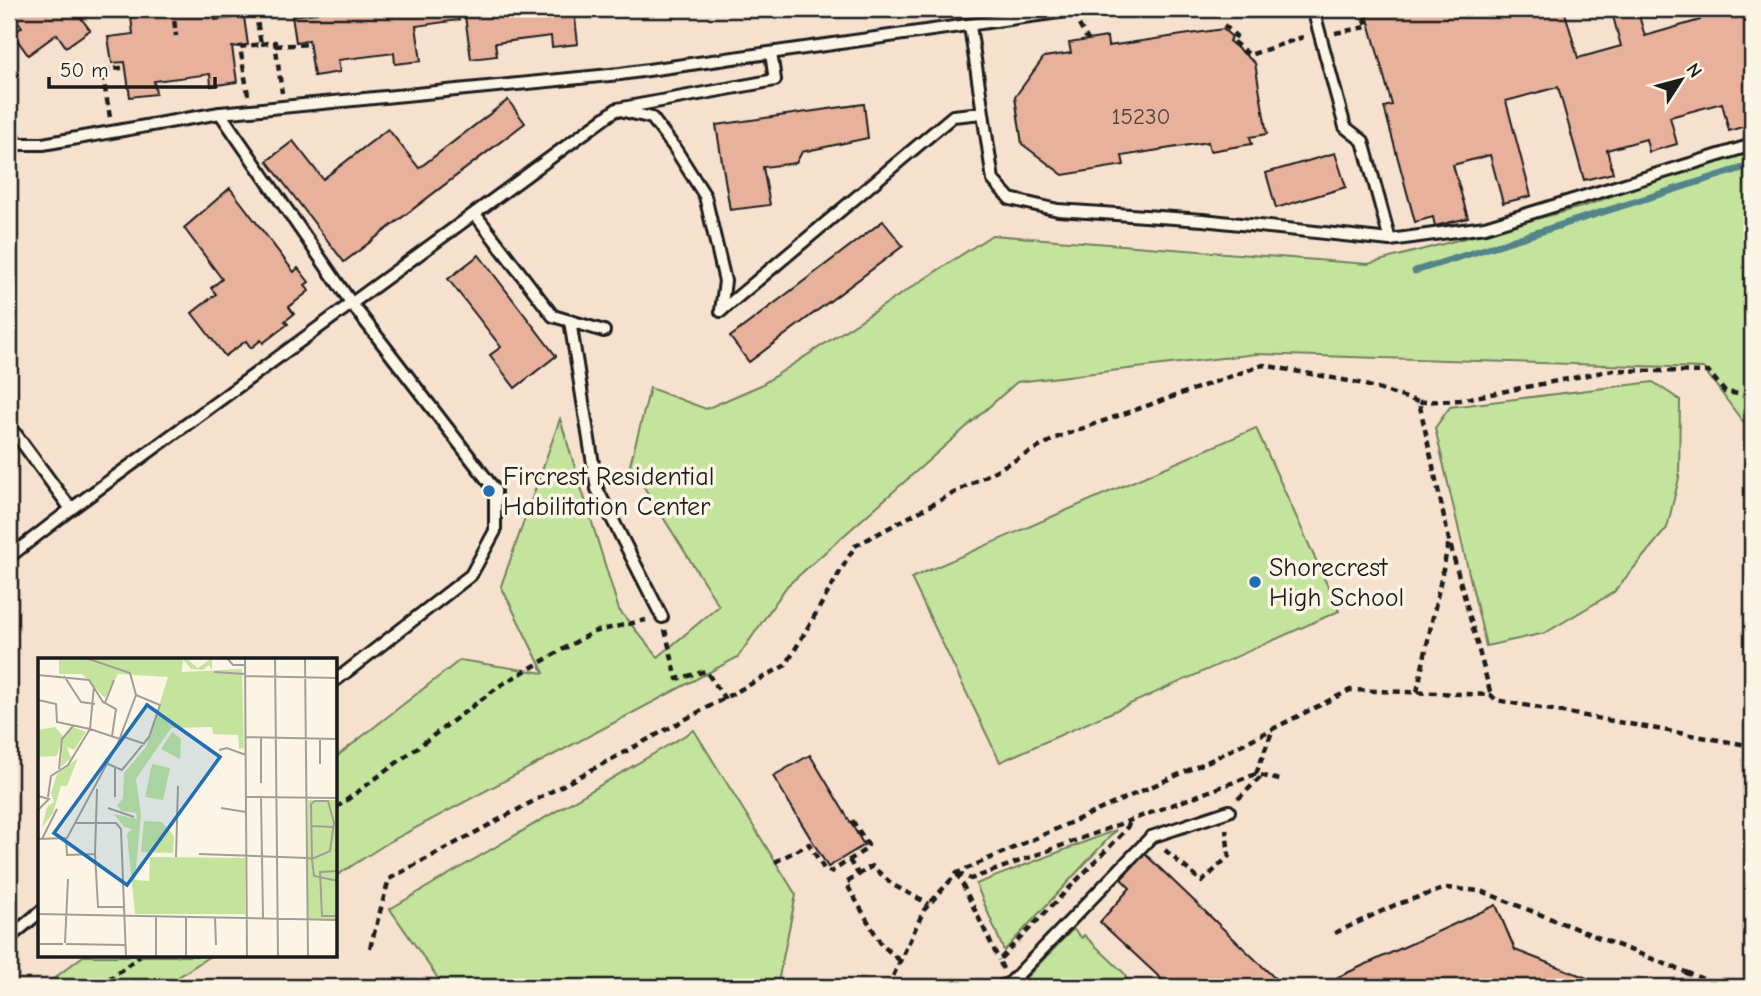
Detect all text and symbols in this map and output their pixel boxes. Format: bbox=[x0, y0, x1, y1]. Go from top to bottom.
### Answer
scale bar bbox=[49, 46, 215, 90]
north arrow bbox=[1646, 46, 1716, 116]
text: 50 m bbox=[60, 58, 109, 82]
text: N bbox=[1681, 59, 1706, 82]
house number: 15230 bbox=[1111, 103, 1171, 130]
place label: Fircrest Residential Habilitation Center bbox=[503, 462, 714, 522]
marker: Fircrest Residential Habilitation Center bbox=[481, 483, 497, 499]
place label: Shorecrest High School bbox=[1269, 553, 1404, 613]
marker: Shorecrest High School bbox=[1247, 574, 1263, 590]
inset map bbox=[38, 658, 338, 958]

